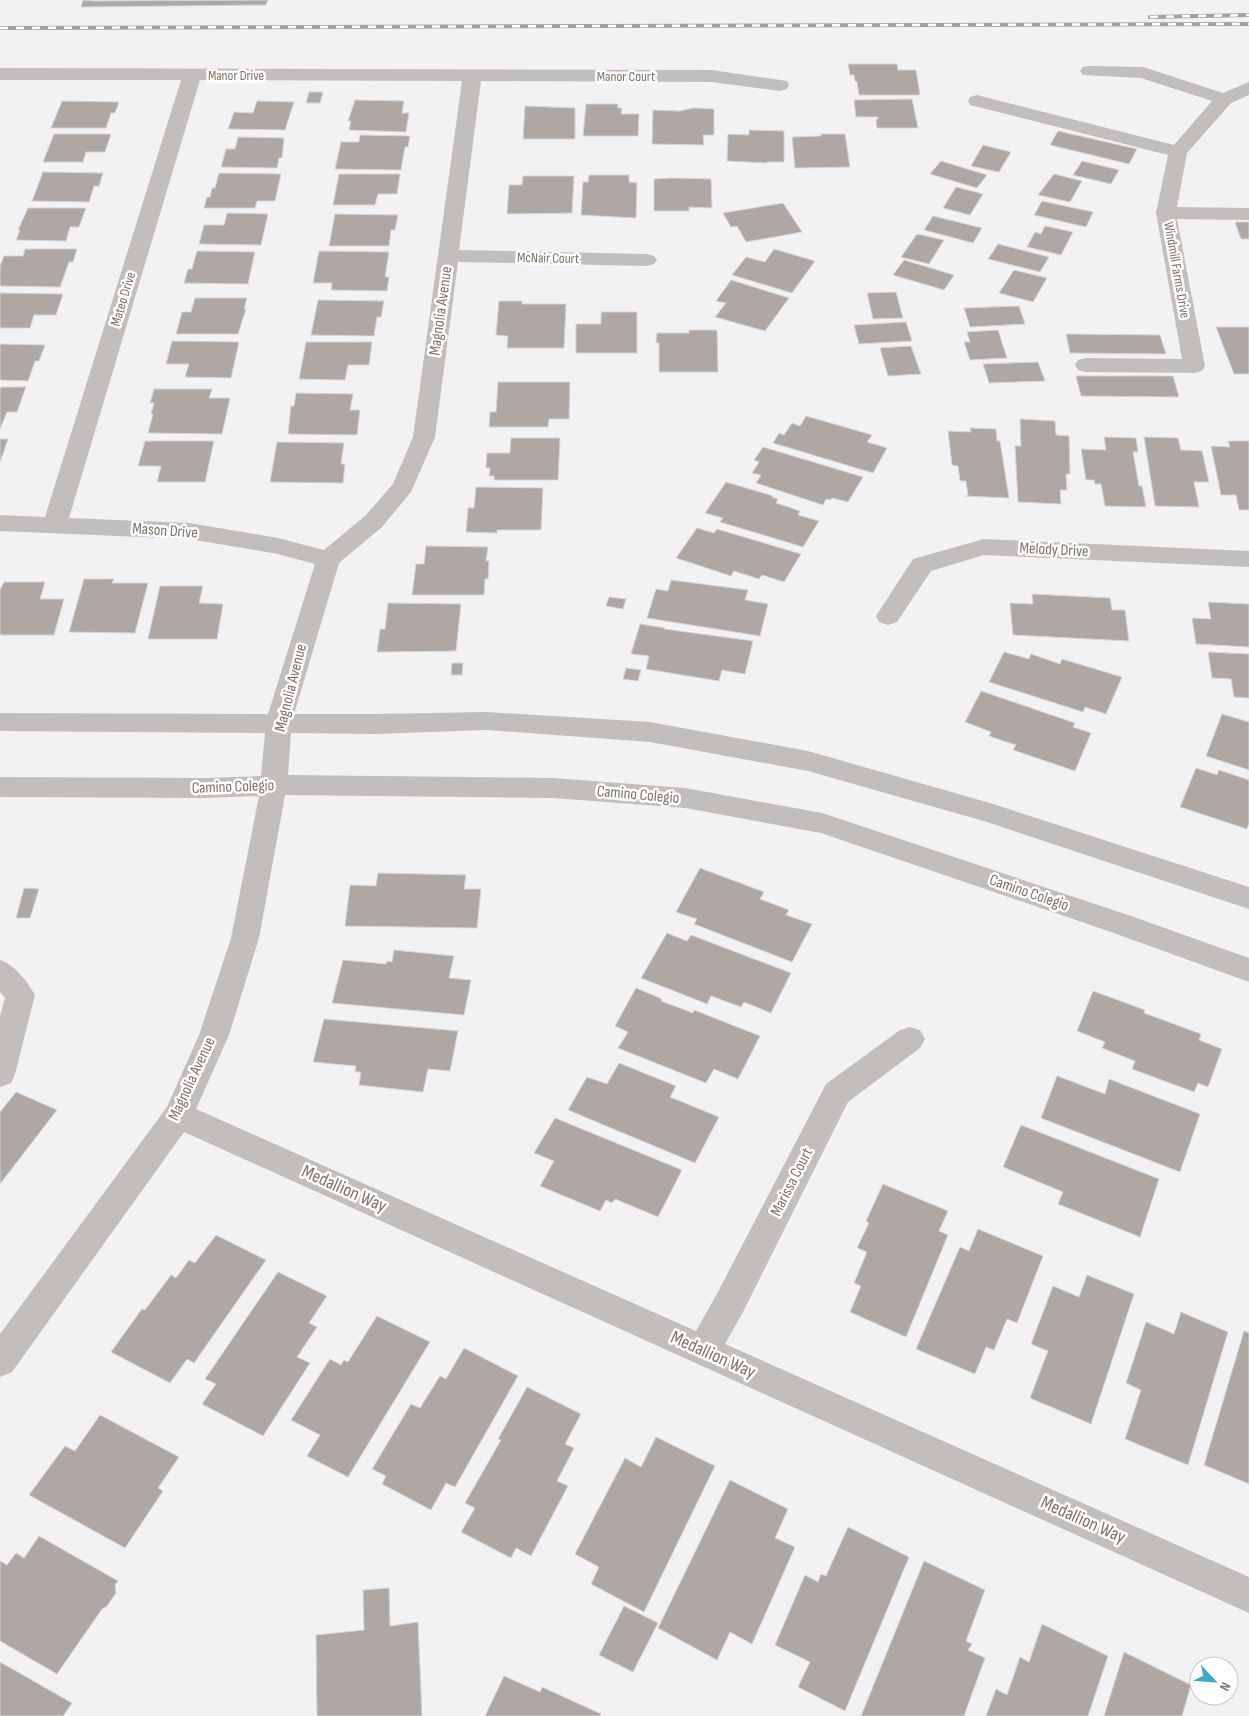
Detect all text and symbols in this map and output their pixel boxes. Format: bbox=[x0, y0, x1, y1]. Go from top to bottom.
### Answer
street label: Manor Drive bbox=[208, 67, 264, 84]
street label: Manor Court bbox=[597, 68, 655, 85]
street label: Windmill Farms Drive bbox=[1160, 220, 1194, 320]
street label: McNair Court bbox=[517, 249, 579, 267]
street label: Magnolia Avenue bbox=[425, 265, 457, 357]
street label: Mateo Drive bbox=[107, 270, 139, 328]
street label: Mason Drive bbox=[132, 519, 198, 543]
street label: Melody Drive bbox=[1019, 539, 1089, 561]
street label: Magnolia Avenue bbox=[271, 642, 311, 734]
street label: Camino Colegio bbox=[191, 776, 275, 798]
street label: Camino Colegio bbox=[596, 782, 680, 808]
street label: Camino Colegio bbox=[987, 871, 1071, 915]
street label: Magnolia Avenue bbox=[164, 1034, 220, 1124]
street label: Marissa Court bbox=[767, 1145, 817, 1219]
street label: Medallion Way bbox=[298, 1160, 391, 1218]
street label: Medallion Way bbox=[667, 1326, 760, 1384]
street label: Medallion Way bbox=[1037, 1491, 1130, 1549]
north arrow bbox=[1189, 1656, 1239, 1706]
text: N bbox=[1216, 1679, 1235, 1694]

